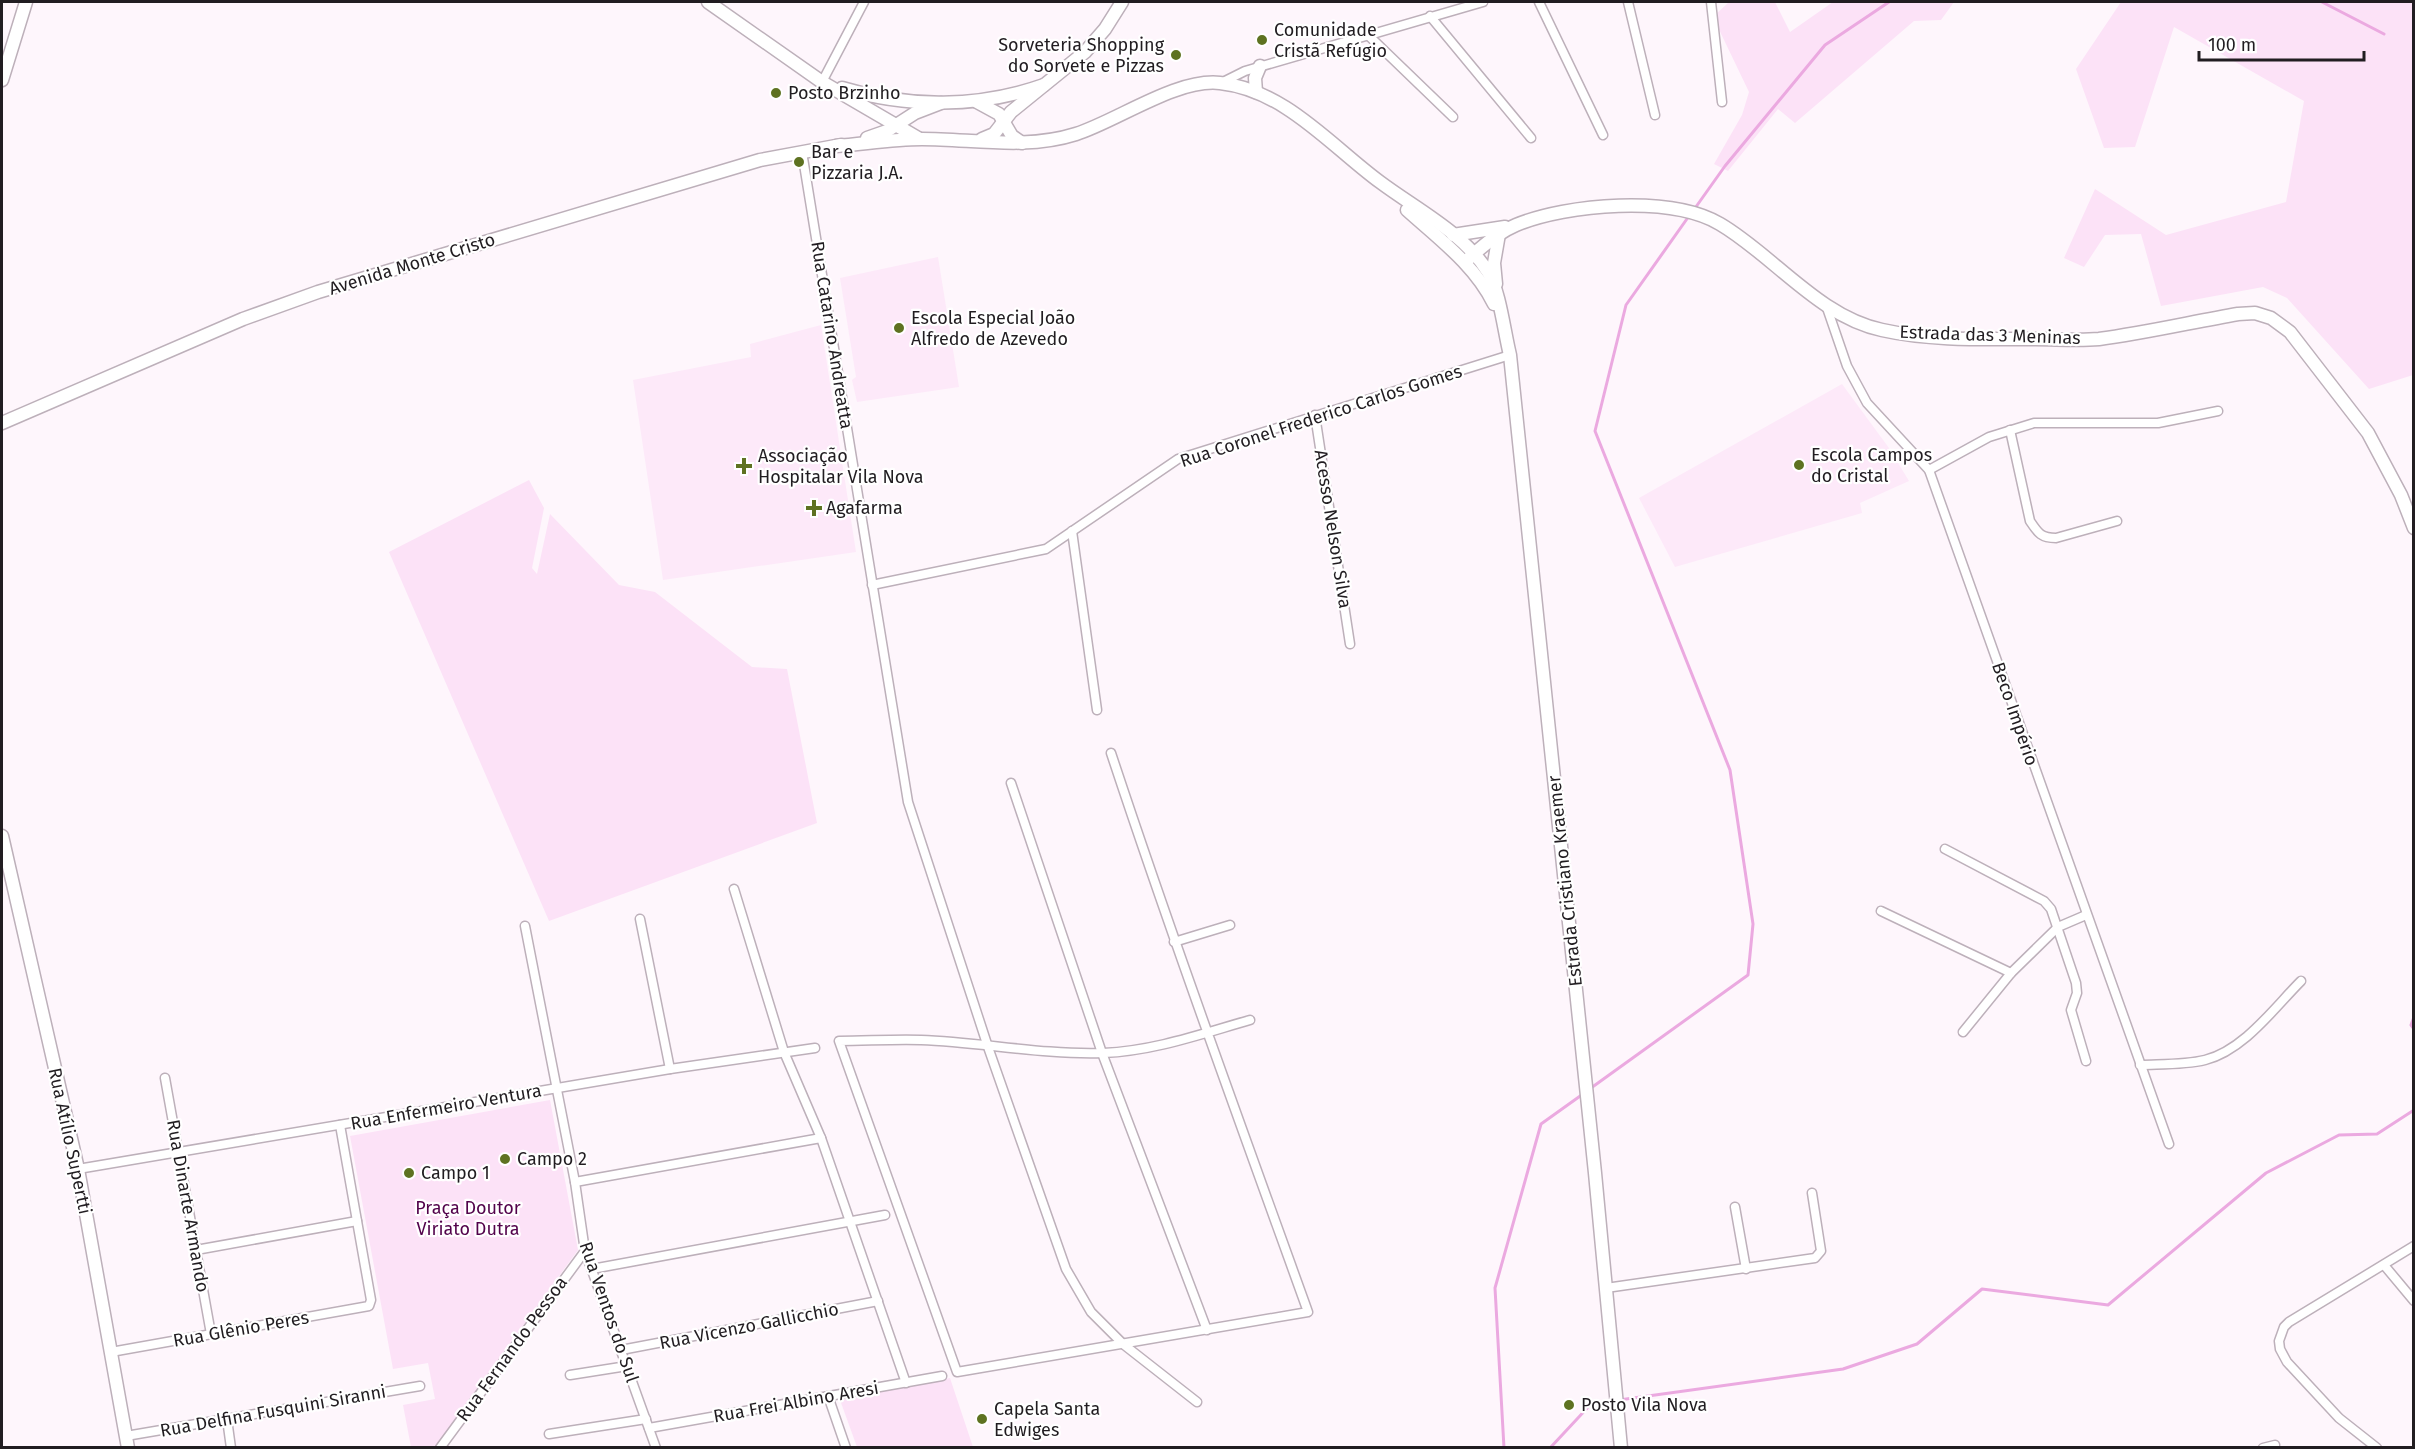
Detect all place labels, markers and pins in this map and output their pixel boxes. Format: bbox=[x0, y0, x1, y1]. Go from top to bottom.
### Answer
place label: Comunidade Cristã Refúgio bbox=[1274, 19, 1387, 62]
marker: Comunidade Cristã Refúgio bbox=[1255, 33, 1269, 47]
place label: Sorveteria Shopping do Sorvete e Pizzas bbox=[998, 34, 1165, 77]
marker: Sorveteria Shopping do Sorvete e Pizzas bbox=[1169, 48, 1183, 62]
place label: Posto Brzinho bbox=[788, 82, 901, 104]
marker: Posto Brzinho bbox=[769, 86, 783, 100]
place label: Bar e Pizzaria J.A. bbox=[811, 141, 903, 184]
marker: Bar e Pizzaria J.A. bbox=[792, 155, 806, 169]
place label: Escola Especial João Alfredo de Azevedo bbox=[911, 307, 1075, 350]
marker: Escola Especial João Alfredo de Azevedo bbox=[892, 321, 906, 335]
place label: Escola Campos do Cristal bbox=[1811, 444, 1932, 487]
place label: Associação Hospitalar Vila Nova bbox=[758, 445, 924, 488]
marker: Associação Hospitalar Vila Nova bbox=[735, 457, 753, 475]
marker: Escola Campos do Cristal bbox=[1792, 458, 1806, 472]
place label: Agafarma bbox=[826, 497, 903, 519]
marker: Agafarma bbox=[807, 501, 821, 515]
place label: Campo 2 bbox=[517, 1148, 587, 1170]
marker: Campo 2 bbox=[498, 1152, 512, 1166]
place label: Campo 1 bbox=[421, 1162, 490, 1184]
marker: Campo 1 bbox=[402, 1166, 416, 1180]
place label: Posto Vila Nova bbox=[1581, 1394, 1707, 1416]
place label: Capela Santa Edwiges bbox=[994, 1398, 1100, 1441]
marker: Posto Vila Nova bbox=[1562, 1398, 1576, 1412]
marker: Capela Santa Edwiges bbox=[975, 1412, 989, 1426]

